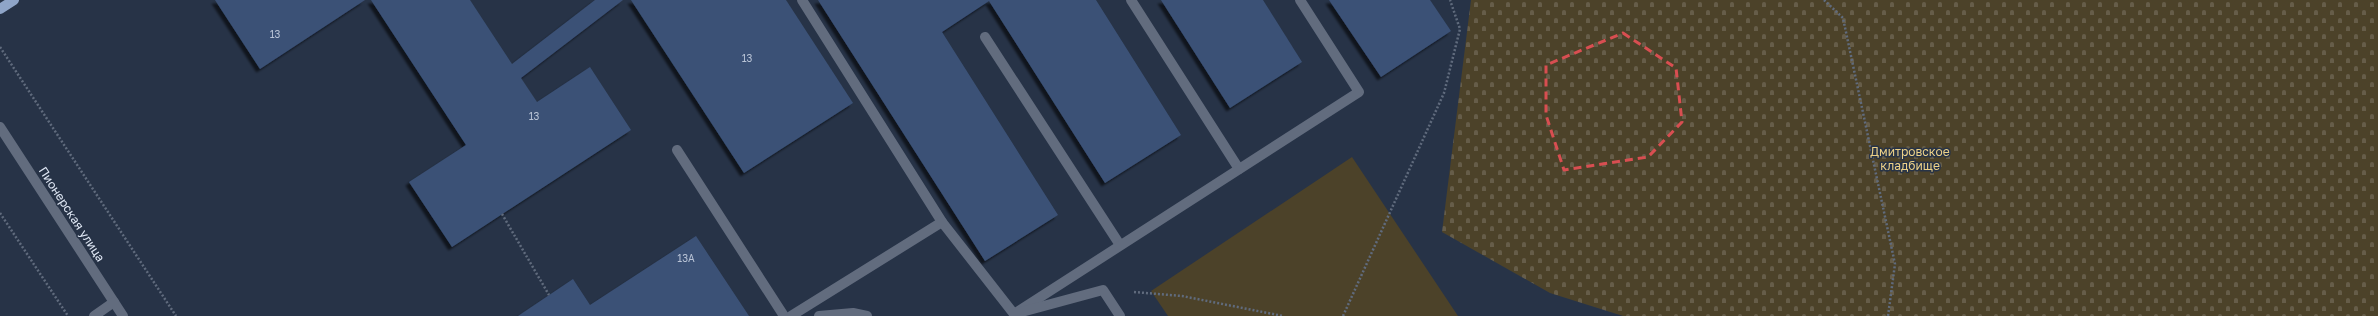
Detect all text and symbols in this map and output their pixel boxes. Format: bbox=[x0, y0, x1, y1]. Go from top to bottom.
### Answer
house number: 13 bbox=[270, 28, 280, 40]
house number: 13 bbox=[742, 52, 752, 64]
house number: 13 bbox=[529, 110, 539, 122]
park label: Дмитровское кладбище bbox=[1870, 144, 1950, 173]
street label: Пионерская улица bbox=[36, 164, 108, 264]
house number: 13А bbox=[677, 252, 695, 264]

